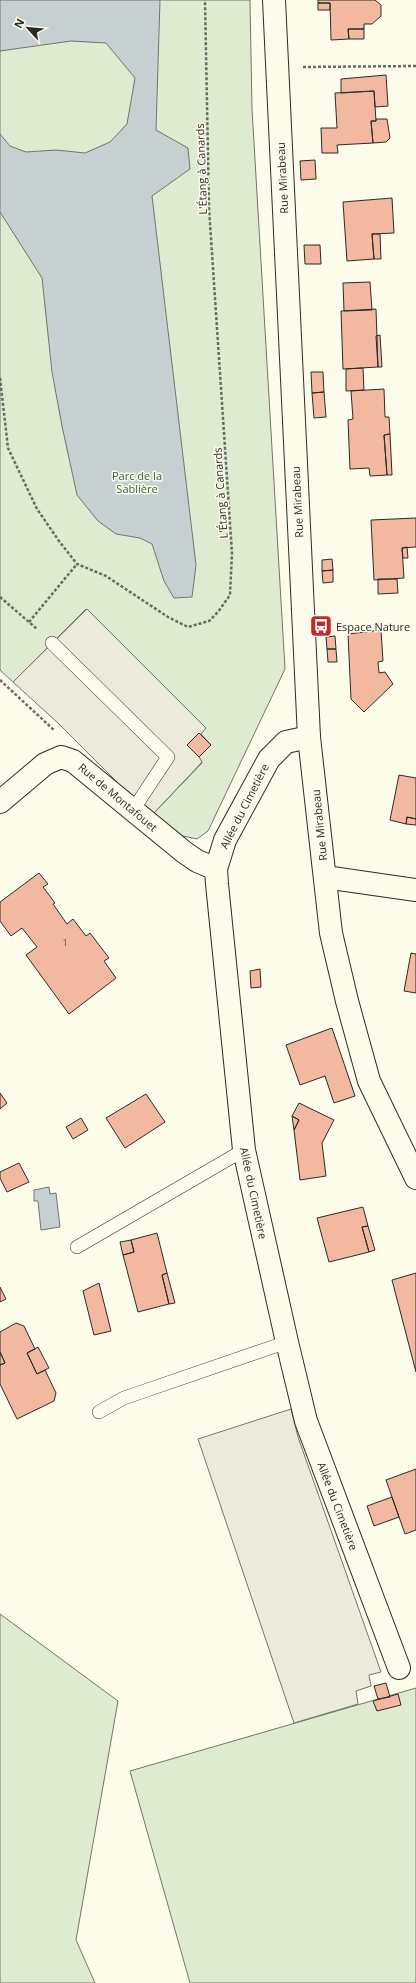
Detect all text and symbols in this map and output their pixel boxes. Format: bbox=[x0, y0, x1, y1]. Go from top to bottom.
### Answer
north arrow bbox=[8, 8, 48, 48]
text: N bbox=[10, 16, 27, 31]
street label: L'Étang à Canards bbox=[192, 123, 210, 215]
street label: Rue Mirabeau bbox=[273, 142, 291, 214]
street label: L'Étang à Canards bbox=[209, 447, 231, 539]
street label: Rue Mirabeau bbox=[288, 466, 306, 538]
park label: Parc de la Sablière bbox=[112, 468, 162, 496]
bus stop icon: Espace Nature bbox=[308, 613, 334, 639]
place label: Espace Nature bbox=[336, 619, 410, 634]
street label: Rue de Montafouet bbox=[75, 760, 161, 835]
street label: Allée du Cimetière bbox=[216, 761, 272, 851]
street label: Rue Mirabeau bbox=[308, 789, 330, 861]
house number: 1 bbox=[62, 936, 68, 949]
street label: Allée du Cimetière bbox=[237, 1146, 271, 1240]
street label: Allée du Cimetière bbox=[314, 1460, 362, 1552]

